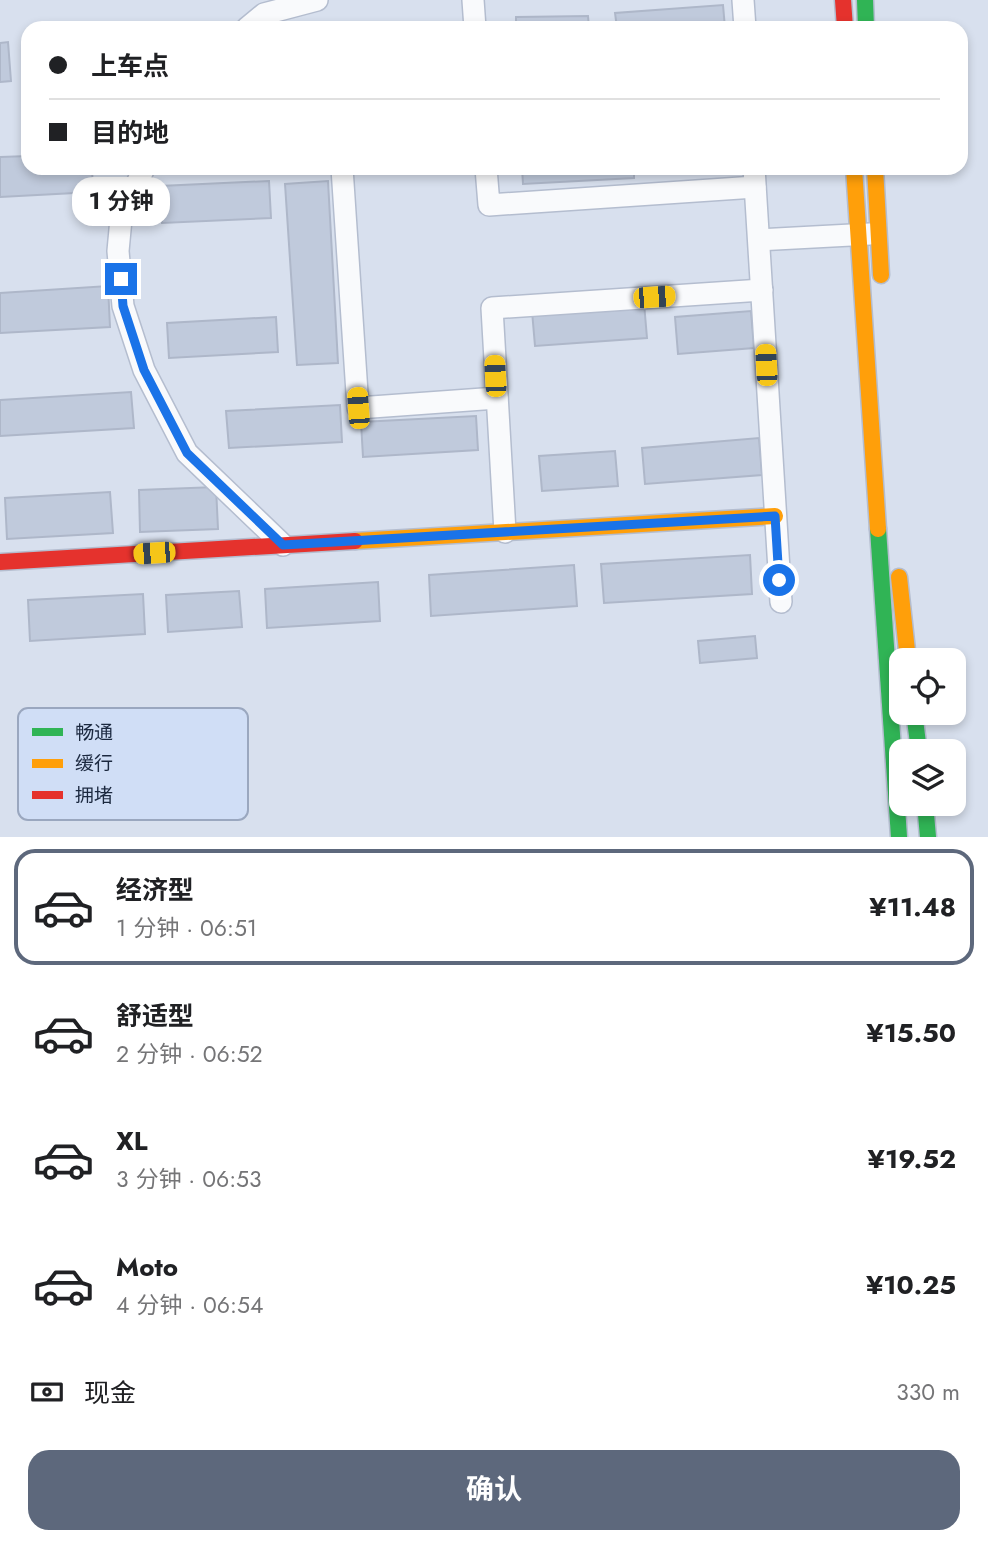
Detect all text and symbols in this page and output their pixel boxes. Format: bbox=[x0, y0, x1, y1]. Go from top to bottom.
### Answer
text: 上车点 bbox=[91, 47, 169, 85]
text: 目的地 bbox=[91, 114, 169, 152]
callout: 1 分钟 bbox=[72, 177, 170, 226]
text: 1 分钟 bbox=[89, 184, 153, 218]
route end bbox=[105, 263, 137, 295]
car bbox=[633, 285, 676, 309]
car bbox=[755, 343, 778, 387]
car bbox=[484, 354, 507, 398]
car bbox=[347, 386, 370, 430]
car bbox=[133, 541, 176, 565]
route start bbox=[763, 564, 795, 596]
map controls bbox=[889, 648, 966, 816]
button: locate bbox=[889, 648, 966, 725]
legend bbox=[18, 708, 248, 820]
text: 畅通 bbox=[75, 719, 113, 746]
button: layers bbox=[889, 739, 966, 816]
text: 缓行 bbox=[75, 750, 113, 777]
text: 拥堵 bbox=[75, 782, 113, 809]
text: 经济型 bbox=[116, 871, 194, 909]
icon: car bbox=[32, 876, 95, 939]
text: ¥11.48 bbox=[869, 888, 956, 926]
text: 1 分钟 · 06:51 bbox=[116, 911, 257, 945]
text: 舒适型 bbox=[116, 997, 194, 1035]
icon: car bbox=[32, 1002, 95, 1065]
text: ¥15.50 bbox=[866, 1014, 956, 1052]
text: 2 分钟 · 06:52 bbox=[116, 1037, 263, 1071]
text: XL bbox=[116, 1122, 148, 1160]
icon: car bbox=[32, 1128, 95, 1191]
text: ¥19.52 bbox=[868, 1140, 956, 1178]
text: 3 分钟 · 06:53 bbox=[116, 1162, 262, 1196]
text: Moto bbox=[116, 1248, 178, 1286]
icon: car bbox=[32, 1254, 95, 1317]
text: ¥10.25 bbox=[866, 1266, 956, 1304]
text: 4 分钟 · 06:54 bbox=[116, 1288, 263, 1322]
icon: cash bbox=[28, 1373, 66, 1411]
text: 现金 bbox=[84, 1374, 136, 1412]
text: 330 m bbox=[896, 1375, 960, 1409]
button: 确认 bbox=[28, 1450, 960, 1530]

